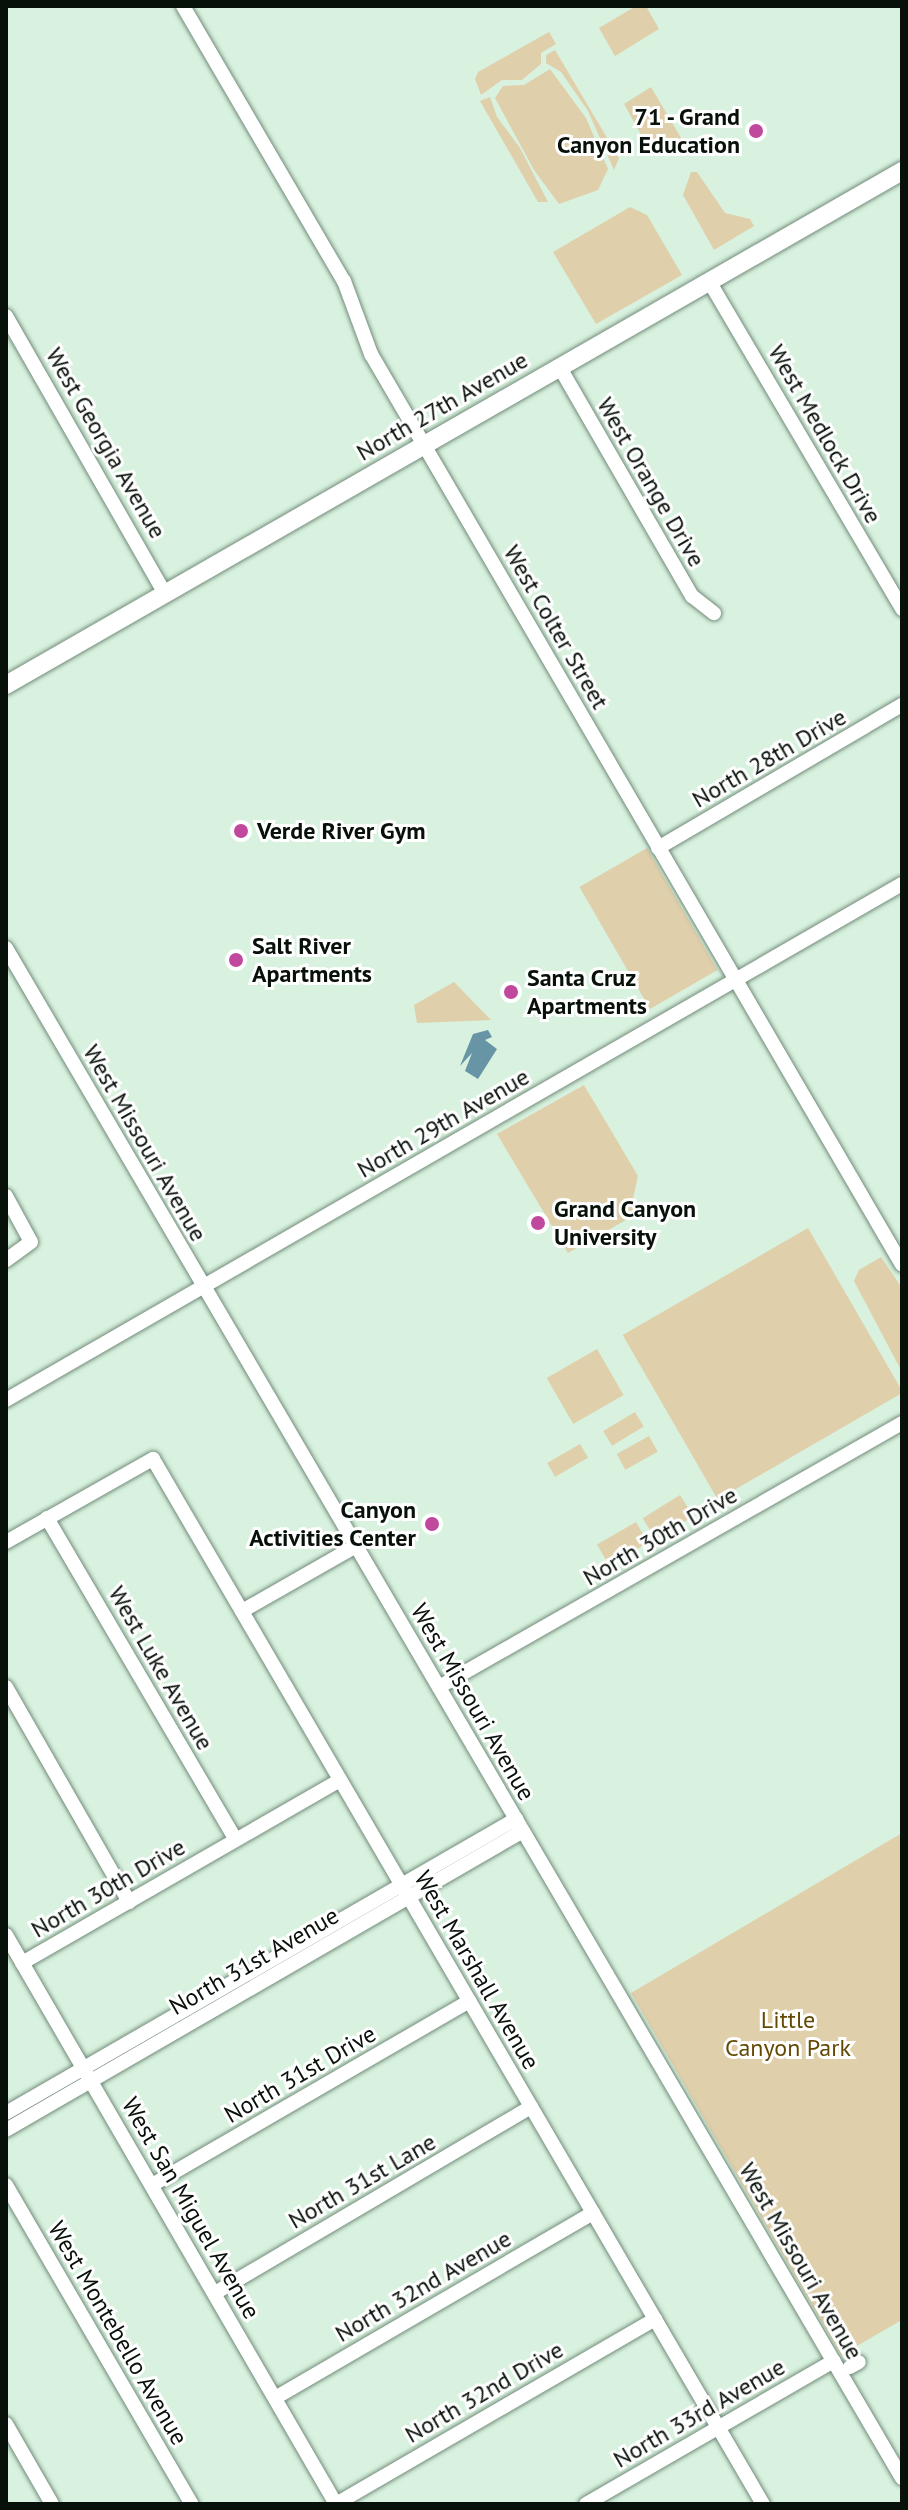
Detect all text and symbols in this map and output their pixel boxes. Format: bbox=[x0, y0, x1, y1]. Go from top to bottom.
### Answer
place label: 71 - Grand Canyon Education bbox=[557, 103, 740, 159]
marker: 71 - Grand Canyon Education bbox=[747, 122, 765, 140]
street label: West Medlock Drive bbox=[762, 339, 888, 529]
street label: West Georgia Avenue bbox=[40, 342, 172, 544]
street label: North 27th Avenue bbox=[351, 345, 533, 467]
street label: West Orange Drive bbox=[591, 392, 711, 572]
street label: West Colter Street bbox=[497, 540, 615, 714]
street label: North 28th Drive bbox=[687, 702, 851, 814]
place label: Verde River Gym bbox=[257, 817, 426, 845]
marker: Verde River Gym bbox=[232, 822, 250, 840]
place label: Salt River Apartments bbox=[252, 932, 372, 988]
marker: Salt River Apartments bbox=[227, 951, 245, 969]
place label: Santa Cruz Apartments bbox=[527, 964, 647, 1020]
marker: Santa Cruz Apartments bbox=[502, 983, 520, 1001]
street label: West Missouri Avenue bbox=[77, 1039, 213, 1247]
street label: North 29th Avenue bbox=[352, 1062, 534, 1184]
place label: Grand Canyon University bbox=[554, 1195, 696, 1251]
marker: Grand Canyon University bbox=[529, 1214, 547, 1232]
street label: North 30th Drive bbox=[578, 1480, 742, 1592]
place label: Canyon Activities Center bbox=[249, 1496, 416, 1552]
marker: Canyon Activities Center bbox=[423, 1515, 441, 1533]
street label: West Luke Avenue bbox=[102, 1581, 220, 1755]
street label: West Missouri Avenue bbox=[405, 1598, 541, 1806]
street label: North 30th Drive bbox=[26, 1832, 190, 1944]
street label: West Marshall Avenue bbox=[408, 1865, 546, 2075]
street label: North 31st Avenue bbox=[164, 1901, 344, 2021]
park label: Little Canyon Park bbox=[725, 2006, 851, 2062]
street label: North 31st Drive bbox=[219, 2019, 381, 2129]
street label: West San Miguel Avenue bbox=[116, 2092, 266, 2324]
street label: North 31st Lane bbox=[283, 2127, 441, 2235]
street label: West Missouri Avenue bbox=[733, 2157, 869, 2365]
street label: West Montebello Avenue bbox=[42, 2216, 194, 2450]
street label: North 32nd Avenue bbox=[330, 2224, 516, 2348]
street label: North 32nd Drive bbox=[400, 2335, 568, 2449]
street label: North 33rd Avenue bbox=[608, 2352, 790, 2474]

